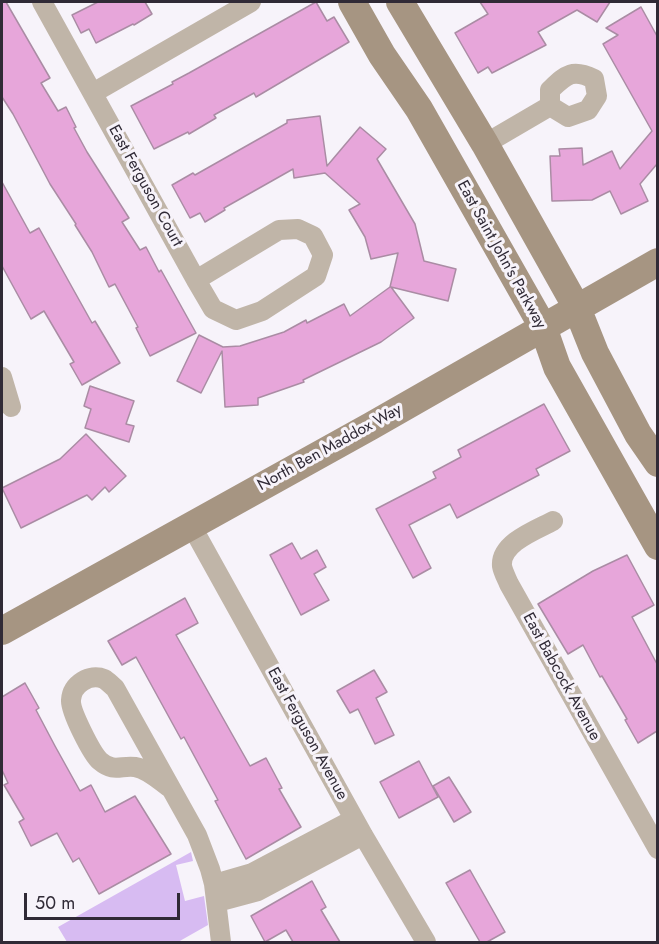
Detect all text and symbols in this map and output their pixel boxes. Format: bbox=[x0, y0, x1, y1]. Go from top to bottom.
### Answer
street label: East Ferguson Court bbox=[104, 122, 186, 250]
street label: East Saint John's Parkway bbox=[452, 177, 550, 333]
street label: North Ben Maddox Way bbox=[255, 400, 405, 496]
street label: East Babcock Avenue bbox=[518, 610, 604, 744]
street label: East Ferguson Avenue bbox=[263, 664, 351, 804]
scale bar bbox=[27, 881, 183, 919]
text: 50 m bbox=[35, 890, 75, 916]

